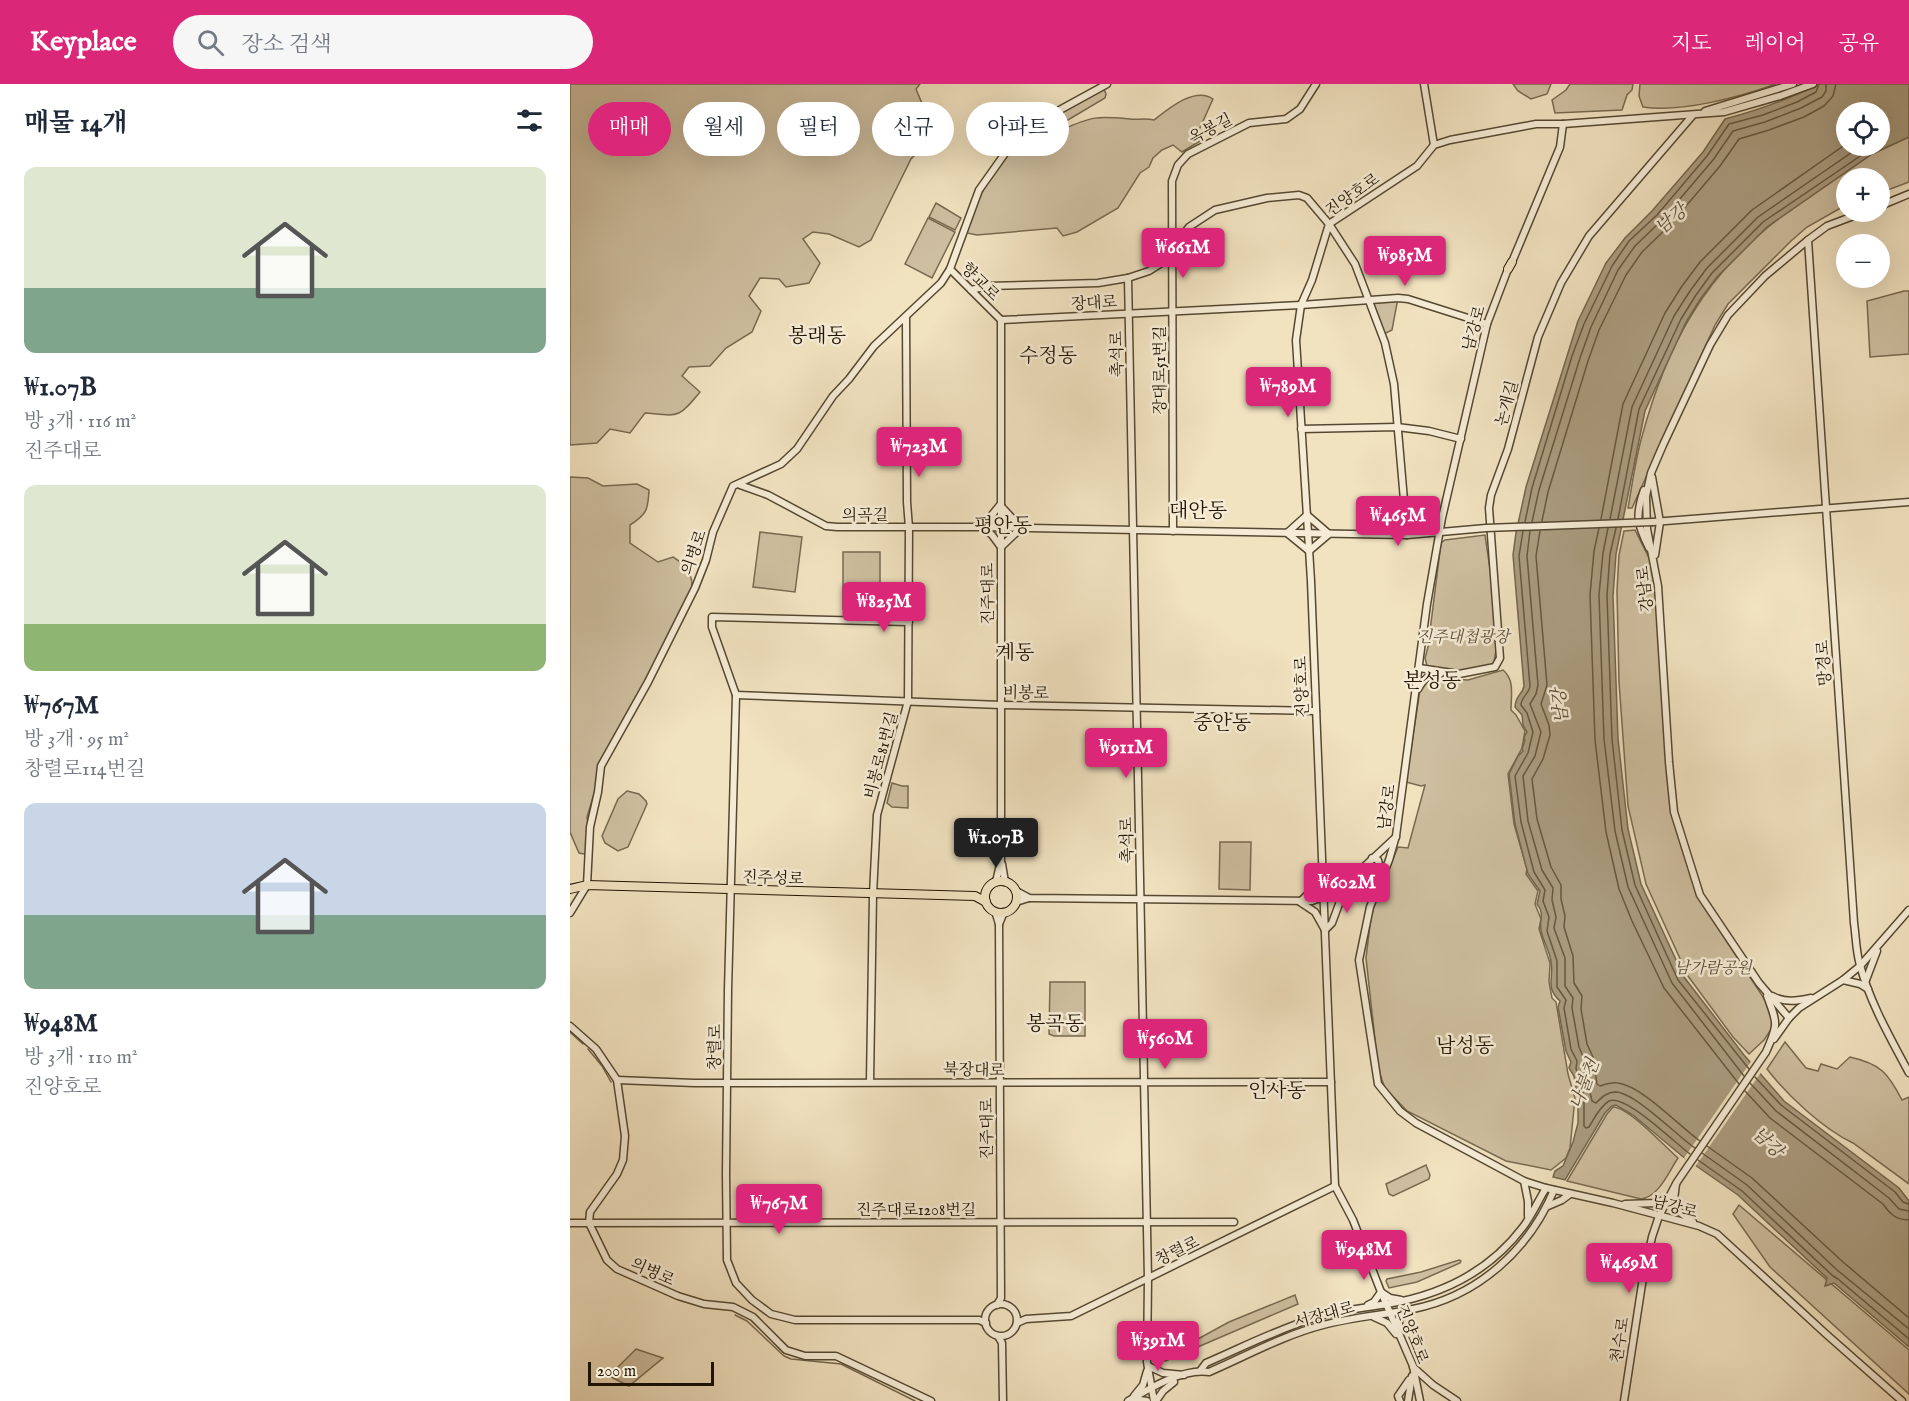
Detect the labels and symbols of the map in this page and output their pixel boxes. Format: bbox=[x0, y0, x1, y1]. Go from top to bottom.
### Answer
street label: 옥봉길 bbox=[1186, 110, 1236, 149]
street label: 진양호로 bbox=[1322, 169, 1385, 222]
water label: 남강 bbox=[1651, 198, 1695, 240]
pin: ₩661M bbox=[1141, 228, 1225, 279]
pin: ₩985M bbox=[1363, 236, 1447, 287]
street label: 향교로 bbox=[956, 259, 1003, 306]
street label: 장대로 bbox=[1070, 293, 1118, 315]
street label: 남강로 bbox=[1459, 303, 1491, 354]
district label: 봉래동 bbox=[788, 324, 846, 349]
street label: 장대로51번길 bbox=[1151, 325, 1171, 415]
street label: 촉석로 bbox=[1108, 330, 1128, 377]
district label: 수정동 bbox=[1019, 344, 1077, 369]
pin: ₩789M bbox=[1246, 367, 1330, 418]
street label: 논개길 bbox=[1492, 379, 1524, 429]
pin: ₩723M bbox=[877, 427, 961, 478]
pin: ₩465M bbox=[1356, 496, 1440, 547]
district label: 대안동 bbox=[1169, 499, 1227, 524]
street label: 의곡길 bbox=[842, 506, 888, 526]
district label: 평안동 bbox=[974, 514, 1032, 539]
street label: 의병로 bbox=[678, 527, 712, 578]
street label: 진주대로 bbox=[979, 563, 999, 625]
street label: 강남로 bbox=[1634, 564, 1658, 613]
pin: ₩825M bbox=[842, 582, 926, 633]
park label: 진주대첩광장 bbox=[1417, 628, 1512, 648]
street label: 망경로 bbox=[1813, 638, 1837, 687]
district label: 계동 bbox=[996, 641, 1034, 666]
street label: 진양호로 bbox=[1292, 655, 1314, 718]
district label: 본성동 bbox=[1403, 669, 1461, 694]
street label: 비봉로 bbox=[1003, 684, 1050, 704]
water label: 남강 bbox=[1548, 685, 1575, 724]
street label: 비봉로81번길 bbox=[861, 710, 903, 801]
district label: 중안동 bbox=[1193, 711, 1251, 736]
pin: ₩911M bbox=[1084, 728, 1168, 779]
street label: 남강로 bbox=[1375, 782, 1401, 832]
street label: 촉석로 bbox=[1118, 816, 1138, 863]
pin: ₩1.07B bbox=[947, 818, 1045, 869]
pin: ₩602M bbox=[1305, 863, 1389, 914]
street label: 진주성로 bbox=[742, 868, 805, 890]
park label: 남가람공원 bbox=[1674, 959, 1753, 979]
district label: 봉곡동 bbox=[1026, 1012, 1084, 1037]
pin: ₩560M bbox=[1123, 1019, 1207, 1070]
street label: 창렬로 bbox=[706, 1023, 726, 1070]
district label: 남성동 bbox=[1436, 1034, 1494, 1059]
water label: 나불천 bbox=[1565, 1055, 1606, 1113]
street label: 북장대로 bbox=[943, 1060, 1006, 1082]
district label: 인사동 bbox=[1248, 1079, 1306, 1104]
street label: 진주대로 bbox=[978, 1098, 998, 1160]
water label: 남강 bbox=[1746, 1123, 1789, 1165]
pin: ₩767M bbox=[737, 1184, 821, 1235]
street label: 남강로 bbox=[1649, 1192, 1700, 1224]
street label: 진주대로1208번길 bbox=[856, 1201, 976, 1221]
pin: ₩948M bbox=[1322, 1230, 1406, 1281]
street label: 창렬로 bbox=[1153, 1232, 1204, 1271]
pin: ₩469M bbox=[1587, 1243, 1671, 1294]
street label: 의병로 bbox=[627, 1254, 678, 1292]
street label: 서장대로 bbox=[1292, 1298, 1357, 1334]
street label: 진양호로 bbox=[1391, 1302, 1432, 1368]
street label: 천수로 bbox=[1607, 1315, 1635, 1365]
pin: ₩391M bbox=[1116, 1321, 1200, 1372]
scale bar bbox=[588, 1359, 714, 1386]

